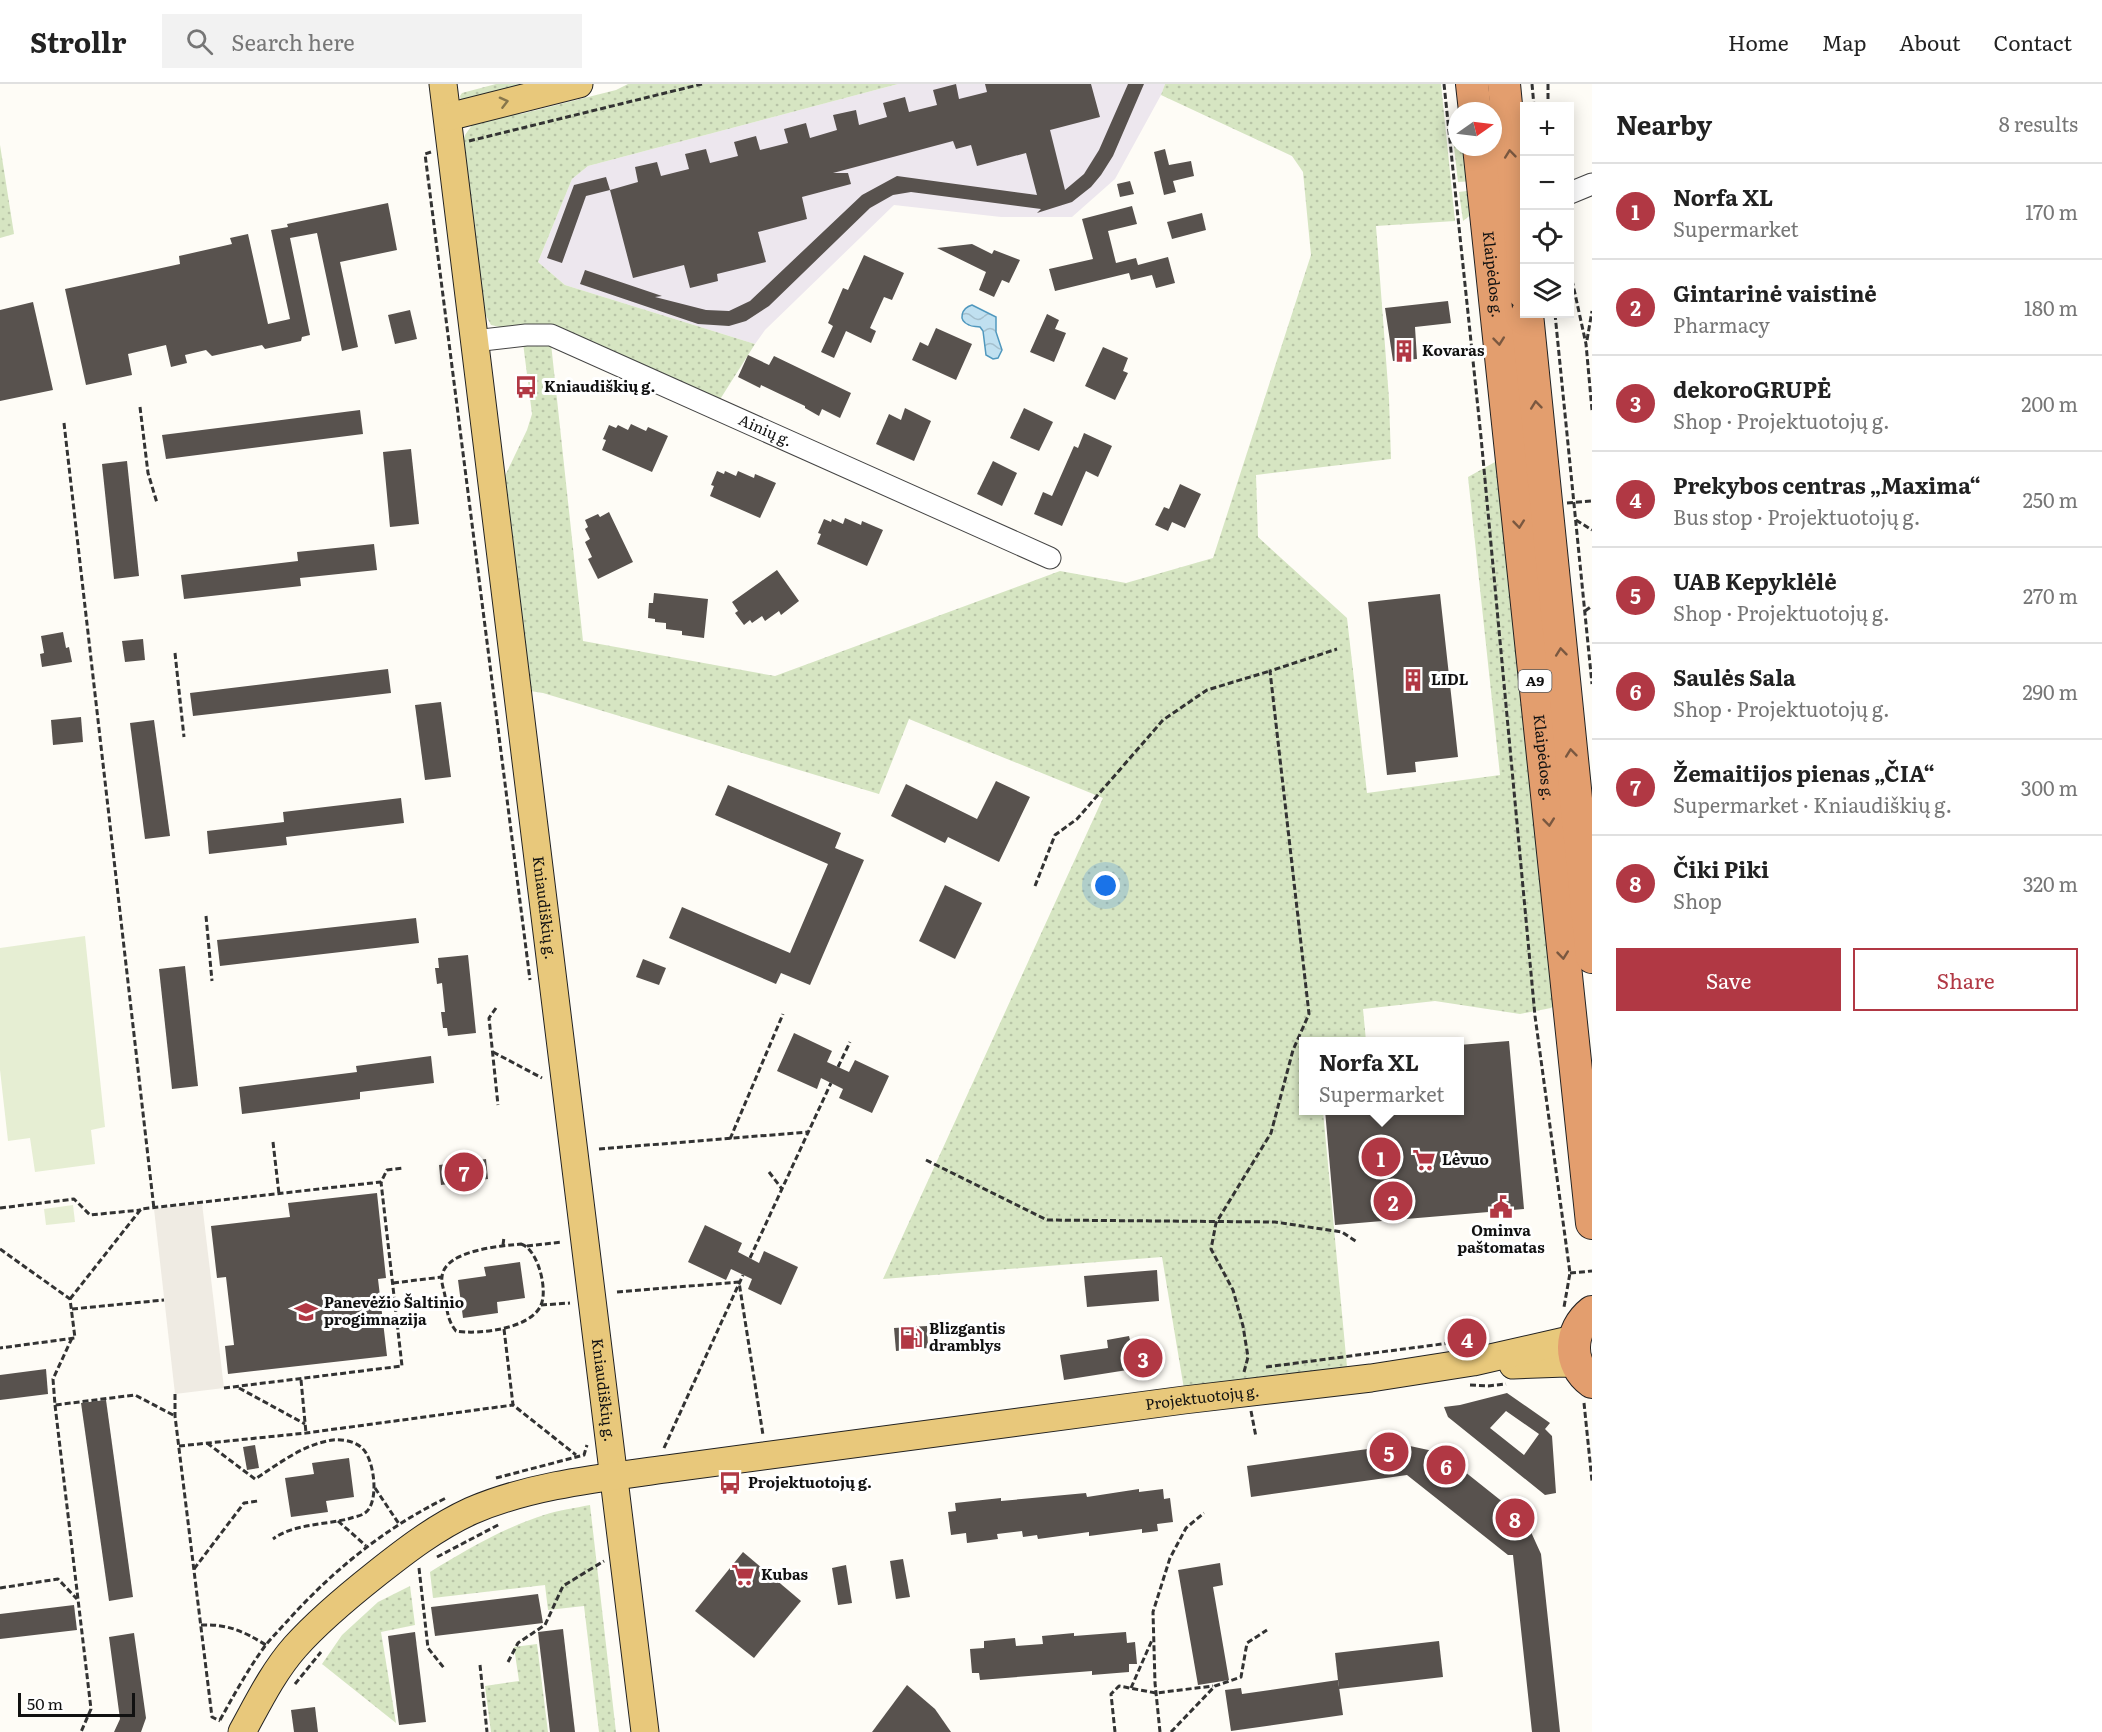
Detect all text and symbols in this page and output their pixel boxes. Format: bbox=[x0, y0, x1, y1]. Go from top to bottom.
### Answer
search box bbox=[162, 14, 582, 68]
text: Strollr bbox=[30, 20, 126, 62]
icon: search bbox=[183, 25, 216, 58]
text: Search here bbox=[231, 25, 355, 58]
text: Home bbox=[1728, 26, 1789, 57]
text: Map bbox=[1822, 26, 1866, 57]
text: About bbox=[1899, 26, 1961, 57]
text: Contact bbox=[1994, 26, 2072, 57]
one-way arrow bbox=[499, 97, 509, 110]
north arrow bbox=[1448, 102, 1502, 156]
map controls bbox=[1520, 102, 1574, 318]
button: + bbox=[1520, 102, 1574, 156]
text: Nearby bbox=[1616, 104, 1712, 143]
text: 8 results bbox=[1999, 108, 2078, 138]
one-way arrow bbox=[1504, 149, 1517, 158]
button: − bbox=[1520, 156, 1574, 210]
text: Norfa XL bbox=[1673, 180, 1773, 213]
text: 1 bbox=[1631, 196, 1640, 226]
text: 170 m bbox=[2025, 196, 2078, 226]
button: locate bbox=[1520, 210, 1574, 264]
text: Supermarket bbox=[1673, 213, 1799, 243]
street label: Klaipėdos g. bbox=[1478, 230, 1510, 319]
button: layers bbox=[1520, 264, 1574, 318]
text: Gintarinė vaistinė bbox=[1673, 276, 1877, 309]
text: 2 bbox=[1630, 292, 1641, 322]
text: 180 m bbox=[2024, 292, 2078, 322]
text: Pharmacy bbox=[1673, 309, 1770, 339]
one-way arrow bbox=[1492, 336, 1505, 345]
building icon: Kovaras bbox=[1391, 338, 1417, 364]
place label: Kovaras bbox=[1422, 338, 1485, 361]
text: dekoroGRUPĖ bbox=[1673, 372, 1831, 405]
bus stop icon: Kniaudiškių g. bbox=[513, 374, 539, 400]
place label: Kniaudiškių g. bbox=[544, 374, 655, 397]
text: 3 bbox=[1630, 388, 1641, 418]
text: 200 m bbox=[2021, 388, 2078, 418]
one-way arrow bbox=[1530, 400, 1543, 409]
text: Shop · Projektuotojų g. bbox=[1673, 405, 1890, 435]
street label: Ainių g. bbox=[735, 407, 796, 451]
text: Prekybos centras „Maxima“ bbox=[1673, 468, 1981, 501]
text: 4 bbox=[1629, 484, 1642, 514]
text: 250 m bbox=[2023, 484, 2078, 514]
text: Bus stop · Projektuotojų g. bbox=[1673, 501, 1920, 531]
one-way arrow bbox=[1512, 519, 1525, 528]
text: UAB Kepyklėlė bbox=[1673, 564, 1837, 597]
text: 5 bbox=[1630, 580, 1641, 610]
text: 270 m bbox=[2023, 580, 2078, 610]
text: Shop · Projektuotojų g. bbox=[1673, 597, 1890, 627]
one-way arrow bbox=[1555, 648, 1568, 657]
text: Saulės Sala bbox=[1673, 660, 1796, 693]
building icon: LIDL bbox=[1400, 667, 1426, 693]
place label: LIDL bbox=[1431, 667, 1469, 690]
road number: A9 bbox=[1518, 670, 1552, 692]
text: 6 bbox=[1630, 676, 1641, 706]
text: 290 m bbox=[2022, 676, 2078, 706]
text: Shop · Projektuotojų g. bbox=[1673, 693, 1890, 723]
street label: Klaipėdos g. bbox=[1529, 713, 1561, 802]
one-way arrow bbox=[1565, 748, 1577, 758]
text: Žemaitijos pienas „ČIA“ bbox=[1673, 756, 1935, 789]
text: 7 bbox=[1630, 772, 1641, 802]
text: 300 m bbox=[2021, 772, 2078, 802]
text: Supermarket · Kniaudiškių g. bbox=[1673, 789, 1952, 819]
one-way arrow bbox=[1542, 818, 1555, 827]
text: Čiki Piki bbox=[1673, 852, 1769, 885]
street label: Kniaudiškių g. bbox=[528, 855, 563, 961]
text: 8 bbox=[1630, 868, 1641, 898]
text: 320 m bbox=[2023, 868, 2078, 898]
your location bbox=[1091, 871, 1120, 900]
text: Shop bbox=[1673, 885, 1722, 915]
button: Save bbox=[1616, 948, 1841, 1011]
button: Share bbox=[1853, 948, 2078, 1011]
one-way arrow bbox=[1556, 950, 1569, 959]
popup bbox=[1299, 1037, 1464, 1115]
text: Norfa XL bbox=[1319, 1045, 1419, 1078]
text: Supermarket bbox=[1319, 1078, 1444, 1108]
pin: 1 bbox=[1362, 1134, 1400, 1180]
supermarket icon: Lėvuo bbox=[1411, 1147, 1437, 1173]
place label: Lėvuo bbox=[1442, 1147, 1489, 1170]
pin: 7 bbox=[444, 1150, 484, 1194]
pin: 2 bbox=[1374, 1178, 1412, 1224]
public building icon: Ominva paštomatas bbox=[1488, 1194, 1514, 1220]
place label: Ominva paštomatas bbox=[1457, 1218, 1545, 1258]
place label: Panevėžio Šaltinio progimnazija bbox=[324, 1290, 464, 1330]
school or university icon: Panevėžio Šaltinio progimnazija bbox=[293, 1299, 319, 1325]
place label: Blizgantis dramblys bbox=[929, 1316, 1006, 1356]
pin: 4 bbox=[1448, 1316, 1486, 1360]
fuel station icon: Blizgantis dramblys bbox=[898, 1325, 924, 1351]
pin: 3 bbox=[1124, 1336, 1162, 1380]
street label: Kniaudiškių g. bbox=[587, 1337, 622, 1443]
street label: Projektuotojų g. bbox=[1144, 1378, 1261, 1415]
pin: 5 bbox=[1370, 1430, 1408, 1474]
pin: 6 bbox=[1426, 1442, 1466, 1488]
bus stop icon: Projektuotojų g. bbox=[717, 1470, 743, 1496]
place label: Projektuotojų g. bbox=[748, 1470, 872, 1493]
pin: 8 bbox=[1496, 1496, 1534, 1540]
supermarket icon: Kubas bbox=[730, 1562, 756, 1588]
place label: Kubas bbox=[761, 1562, 808, 1585]
scale bar bbox=[18, 1690, 135, 1718]
text: 50 m bbox=[27, 1691, 63, 1715]

